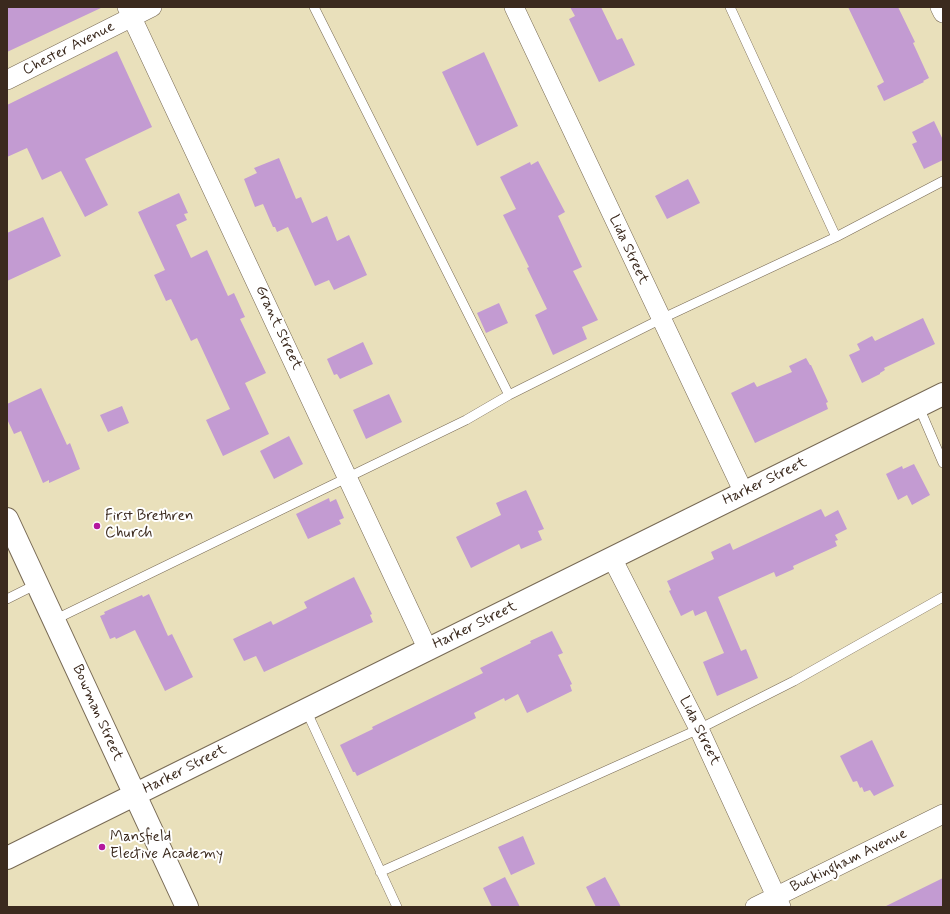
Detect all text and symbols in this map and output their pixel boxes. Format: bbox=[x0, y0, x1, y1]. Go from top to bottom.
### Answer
street label: Chester Avenue bbox=[20, 18, 118, 80]
street label: Lida Street bbox=[604, 212, 652, 288]
street label: Grant Street bbox=[251, 283, 305, 373]
street label: Harker Street bbox=[720, 454, 810, 510]
place label: First Brethren Church bbox=[105, 508, 193, 543]
marker: First Brethren Church bbox=[92, 521, 102, 531]
street label: Harker Street bbox=[430, 598, 520, 654]
street label: Bowman Street bbox=[68, 662, 126, 764]
street label: Lida Street bbox=[675, 694, 723, 768]
street label: Harker Street bbox=[140, 741, 230, 799]
street label: Buckingham Avenue bbox=[788, 825, 910, 897]
place label: Mansfield Elective Academy bbox=[110, 829, 223, 864]
marker: Mansfield Elective Academy bbox=[97, 842, 107, 852]

